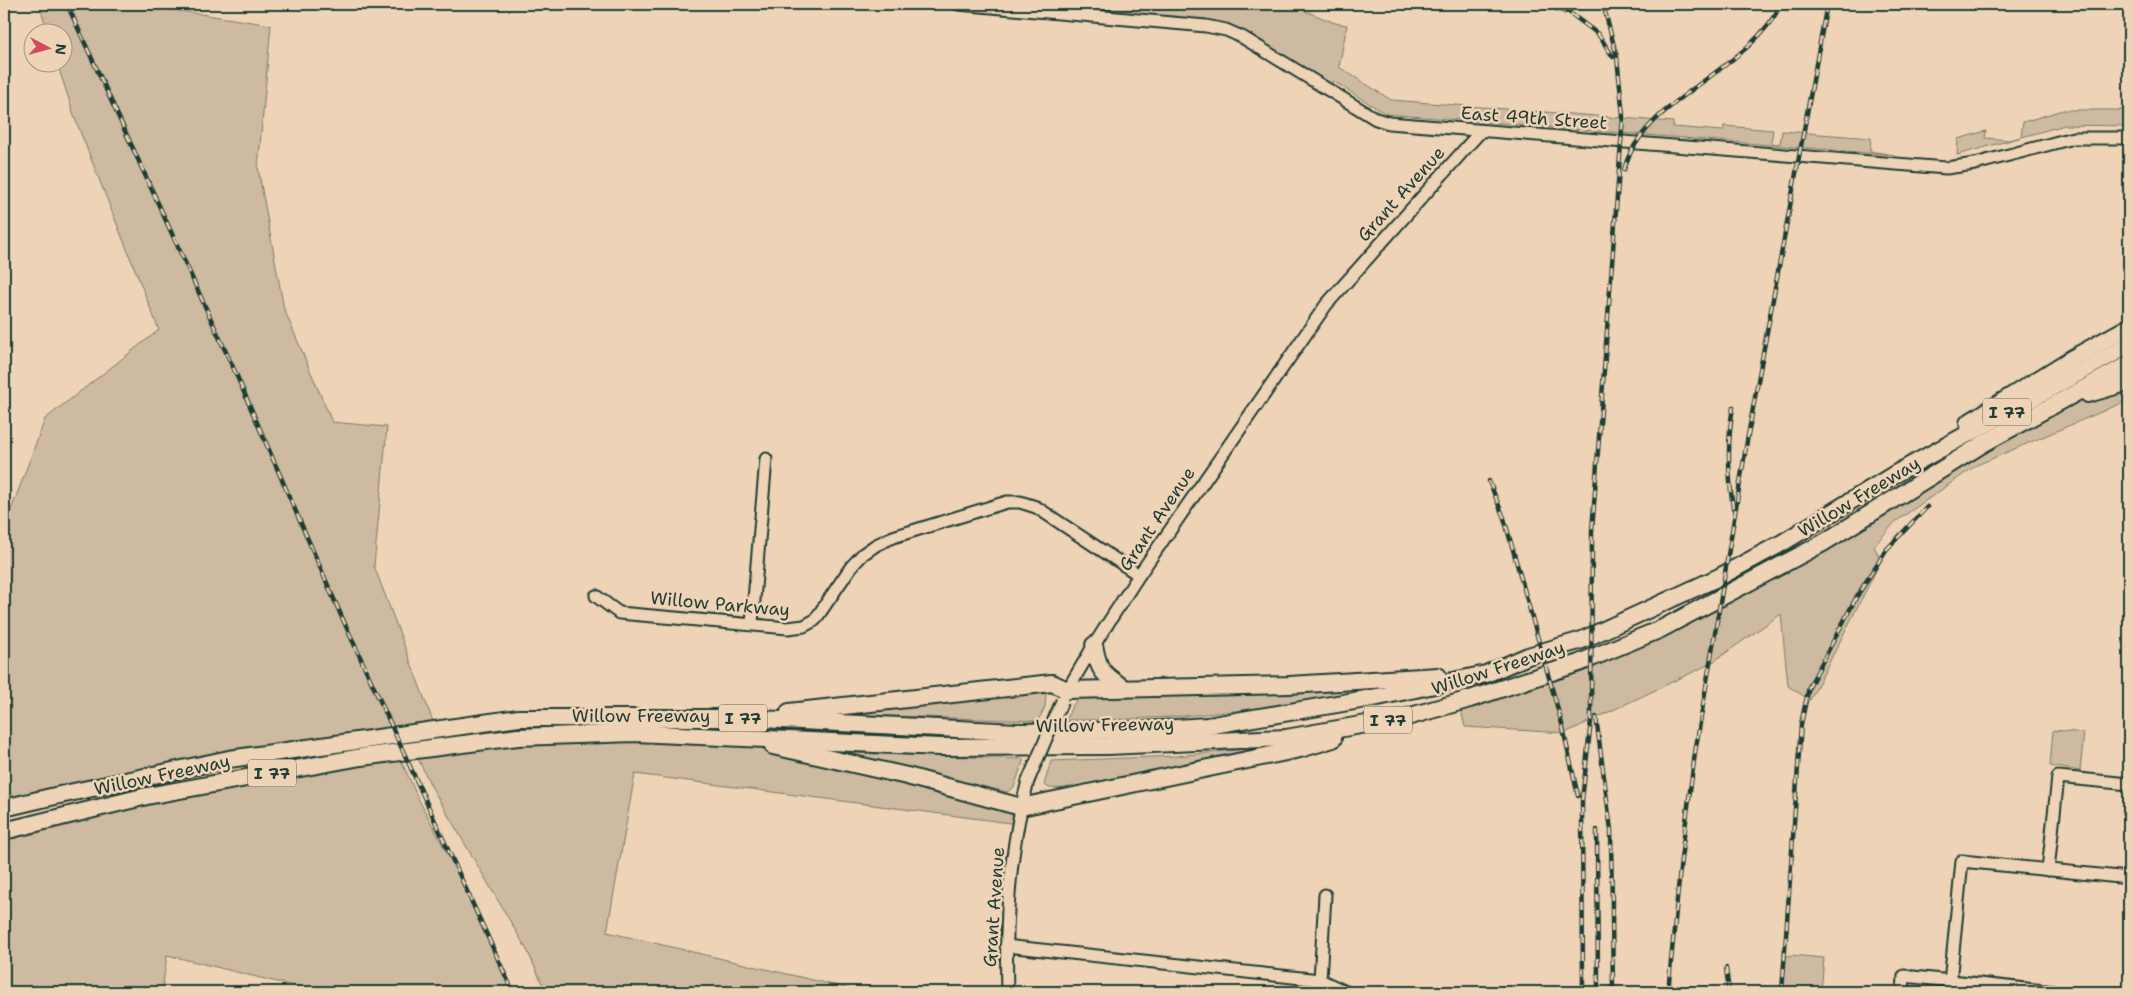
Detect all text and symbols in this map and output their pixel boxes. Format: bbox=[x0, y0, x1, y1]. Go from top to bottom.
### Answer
north arrow bbox=[22, 22, 72, 72]
text: N bbox=[51, 43, 70, 56]
street label: East 49th Street bbox=[1460, 101, 1608, 135]
street label: Grant Avenue bbox=[1352, 141, 1450, 247]
road number: I 77 bbox=[1983, 398, 2031, 426]
street label: Willow Freeway bbox=[1793, 451, 1925, 543]
street label: Grant Avenue bbox=[1113, 462, 1201, 576]
street label: Willow Parkway bbox=[649, 586, 791, 622]
street label: Willow Freeway bbox=[1428, 635, 1568, 701]
street label: Willow Freeway bbox=[572, 704, 710, 728]
road number: I 77 bbox=[719, 704, 767, 731]
road number: I 77 bbox=[1364, 706, 1412, 734]
street label: Willow Freeway bbox=[1036, 712, 1174, 738]
street label: Willow Freeway bbox=[92, 749, 232, 801]
road number: I 77 bbox=[248, 760, 296, 786]
street label: Grant Avenue bbox=[978, 846, 1010, 968]

